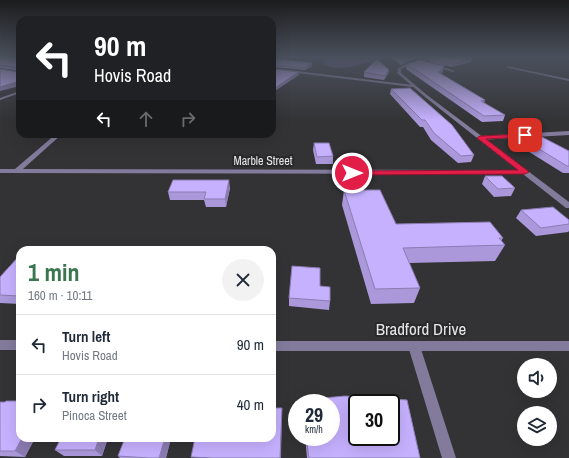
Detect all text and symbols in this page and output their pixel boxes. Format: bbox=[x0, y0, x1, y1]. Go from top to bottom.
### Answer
text: 90 m bbox=[94, 27, 146, 65]
icon: left bbox=[28, 32, 80, 84]
text: Hovis Road bbox=[94, 63, 171, 88]
icon: left bbox=[93, 108, 115, 130]
icon: ahead bbox=[135, 108, 157, 130]
icon: right bbox=[177, 108, 199, 130]
pin bbox=[508, 118, 542, 152]
icon: arrive bbox=[514, 124, 536, 146]
position arrow bbox=[331, 152, 373, 194]
street label: Marble Street bbox=[233, 153, 293, 169]
text: 1 min bbox=[28, 256, 79, 288]
button: close bbox=[222, 259, 264, 301]
text: 160 m · 10:11 bbox=[28, 287, 92, 304]
street label: Bradford Drive bbox=[376, 317, 467, 340]
text: Turn left bbox=[62, 326, 110, 347]
icon: left bbox=[28, 334, 50, 356]
text: 90 m bbox=[237, 334, 264, 355]
text: Hovis Road bbox=[62, 347, 118, 364]
map controls bbox=[517, 358, 557, 446]
button: sound bbox=[517, 358, 557, 398]
text: Turn right bbox=[62, 386, 119, 407]
icon: right bbox=[28, 394, 50, 416]
text: 40 m bbox=[237, 394, 264, 415]
speed limit sign: 30 bbox=[348, 394, 400, 446]
text: 29 bbox=[305, 401, 323, 428]
button: layers bbox=[517, 406, 557, 446]
text: Pinoca Street bbox=[62, 407, 127, 424]
text: km/h bbox=[305, 423, 323, 436]

